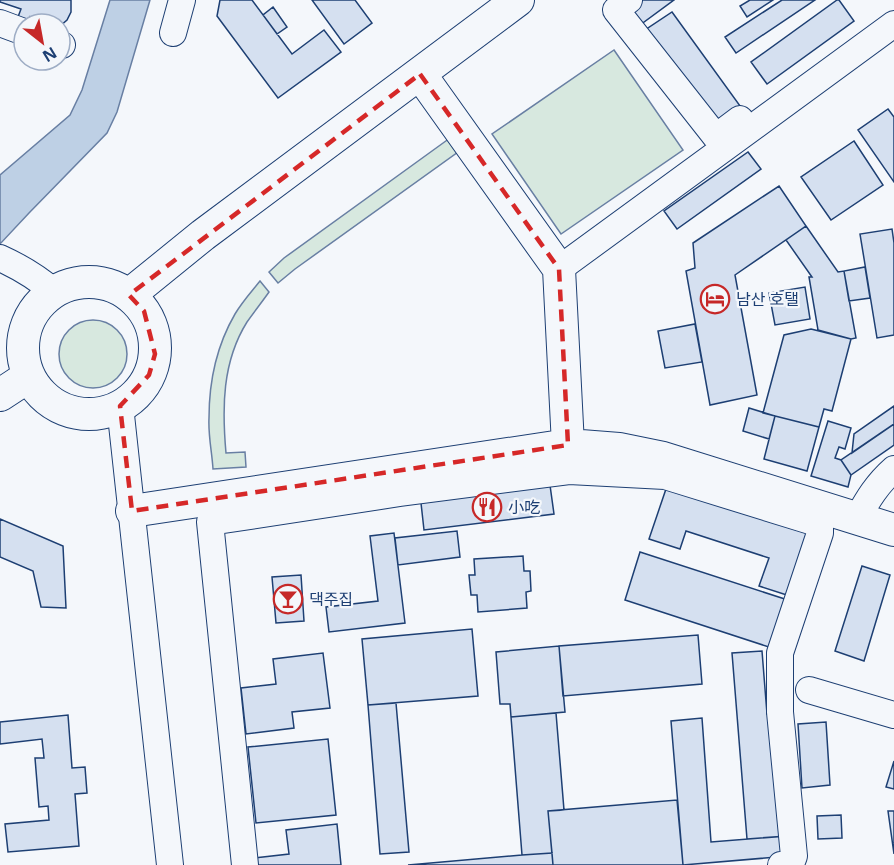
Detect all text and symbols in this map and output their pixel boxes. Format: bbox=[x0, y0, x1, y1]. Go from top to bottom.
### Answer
north arrow bbox=[12, 12, 72, 72]
text: N bbox=[38, 42, 61, 68]
hotel icon: 남산 호탤 bbox=[699, 283, 731, 315]
place label: 남산 호탤 bbox=[736, 288, 799, 310]
restaurant icon: 小吃 bbox=[471, 491, 503, 523]
place label: 小吃 bbox=[508, 496, 540, 518]
bar icon: 댁주집 bbox=[272, 583, 304, 615]
place label: 댁주집 bbox=[309, 588, 353, 610]

